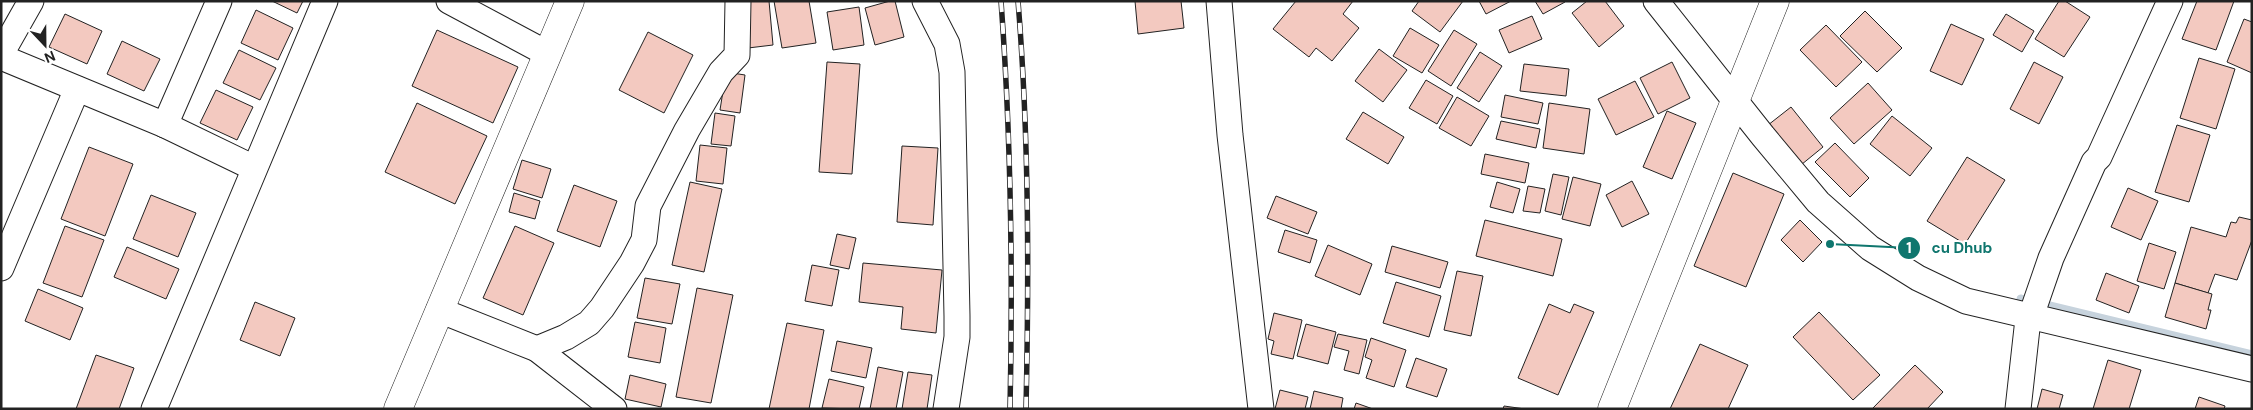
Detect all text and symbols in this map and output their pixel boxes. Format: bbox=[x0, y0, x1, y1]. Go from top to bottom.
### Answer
north arrow bbox=[20, 20, 70, 70]
text: N bbox=[42, 47, 58, 67]
callout: cu Dhub bbox=[1897, 233, 2003, 263]
text: 1 bbox=[1906, 238, 1912, 258]
text: cu Dhub bbox=[1932, 238, 1993, 258]

